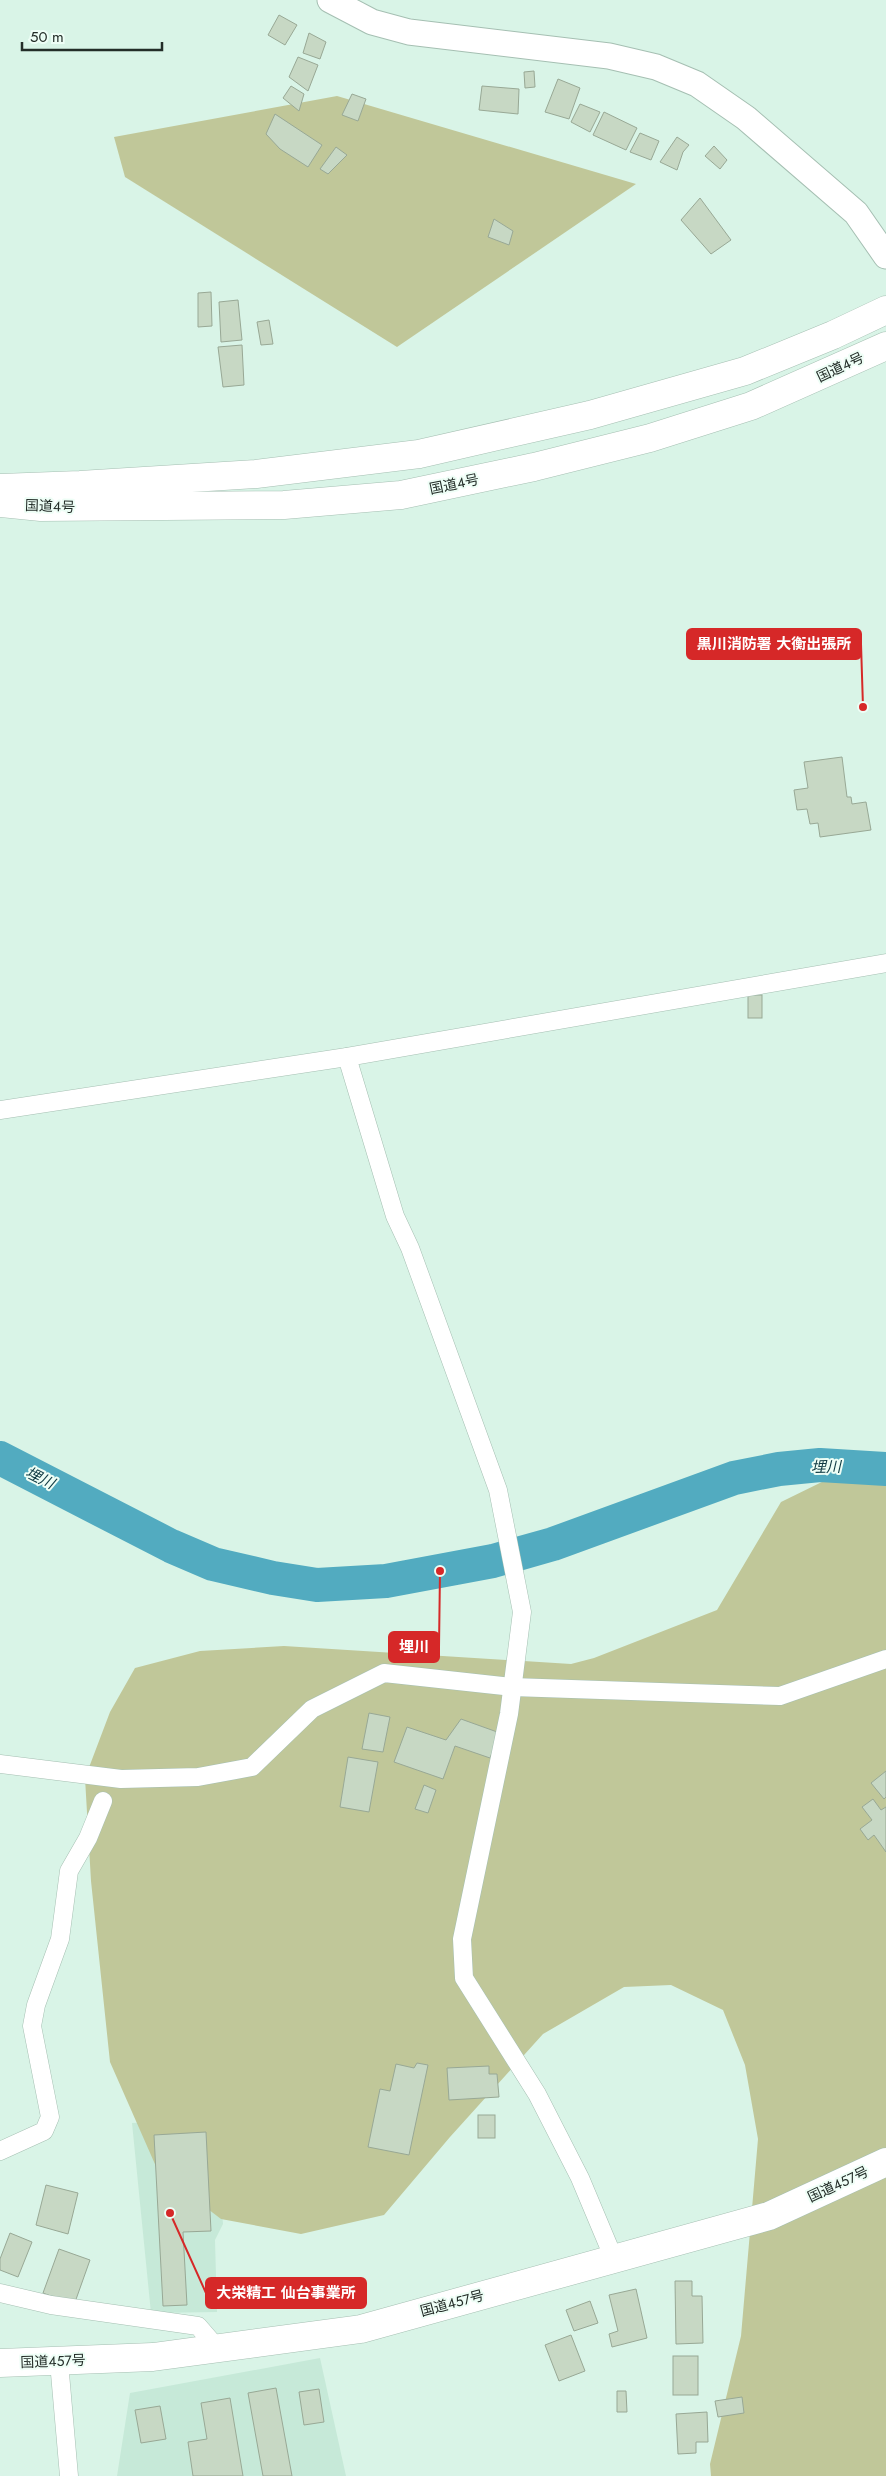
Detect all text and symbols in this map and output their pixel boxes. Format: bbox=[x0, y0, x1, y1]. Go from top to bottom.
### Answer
scale bar bbox=[22, 20, 162, 52]
text: 50 m bbox=[30, 26, 64, 48]
street label: 国道4号 bbox=[813, 347, 867, 387]
street label: 国道4号 bbox=[427, 469, 481, 499]
street label: 国道4号 bbox=[25, 495, 75, 517]
callout: 黒川消防署 大衡出張所 bbox=[687, 629, 861, 659]
text: 黒川消防署 大衡出張所 bbox=[697, 633, 851, 655]
water label: 埋川 bbox=[811, 1456, 843, 1478]
water label: 埋川 bbox=[22, 1462, 60, 1495]
callout: 埋川 bbox=[389, 1632, 439, 1662]
text: 埋川 bbox=[399, 1636, 429, 1658]
street label: 国道457号 bbox=[804, 2161, 872, 2207]
callout: 大栄精工 仙台事業所 bbox=[206, 2278, 366, 2308]
text: 大栄精工 仙台事業所 bbox=[216, 2282, 356, 2304]
street label: 国道457号 bbox=[418, 2285, 486, 2321]
street label: 国道457号 bbox=[20, 2350, 86, 2372]

